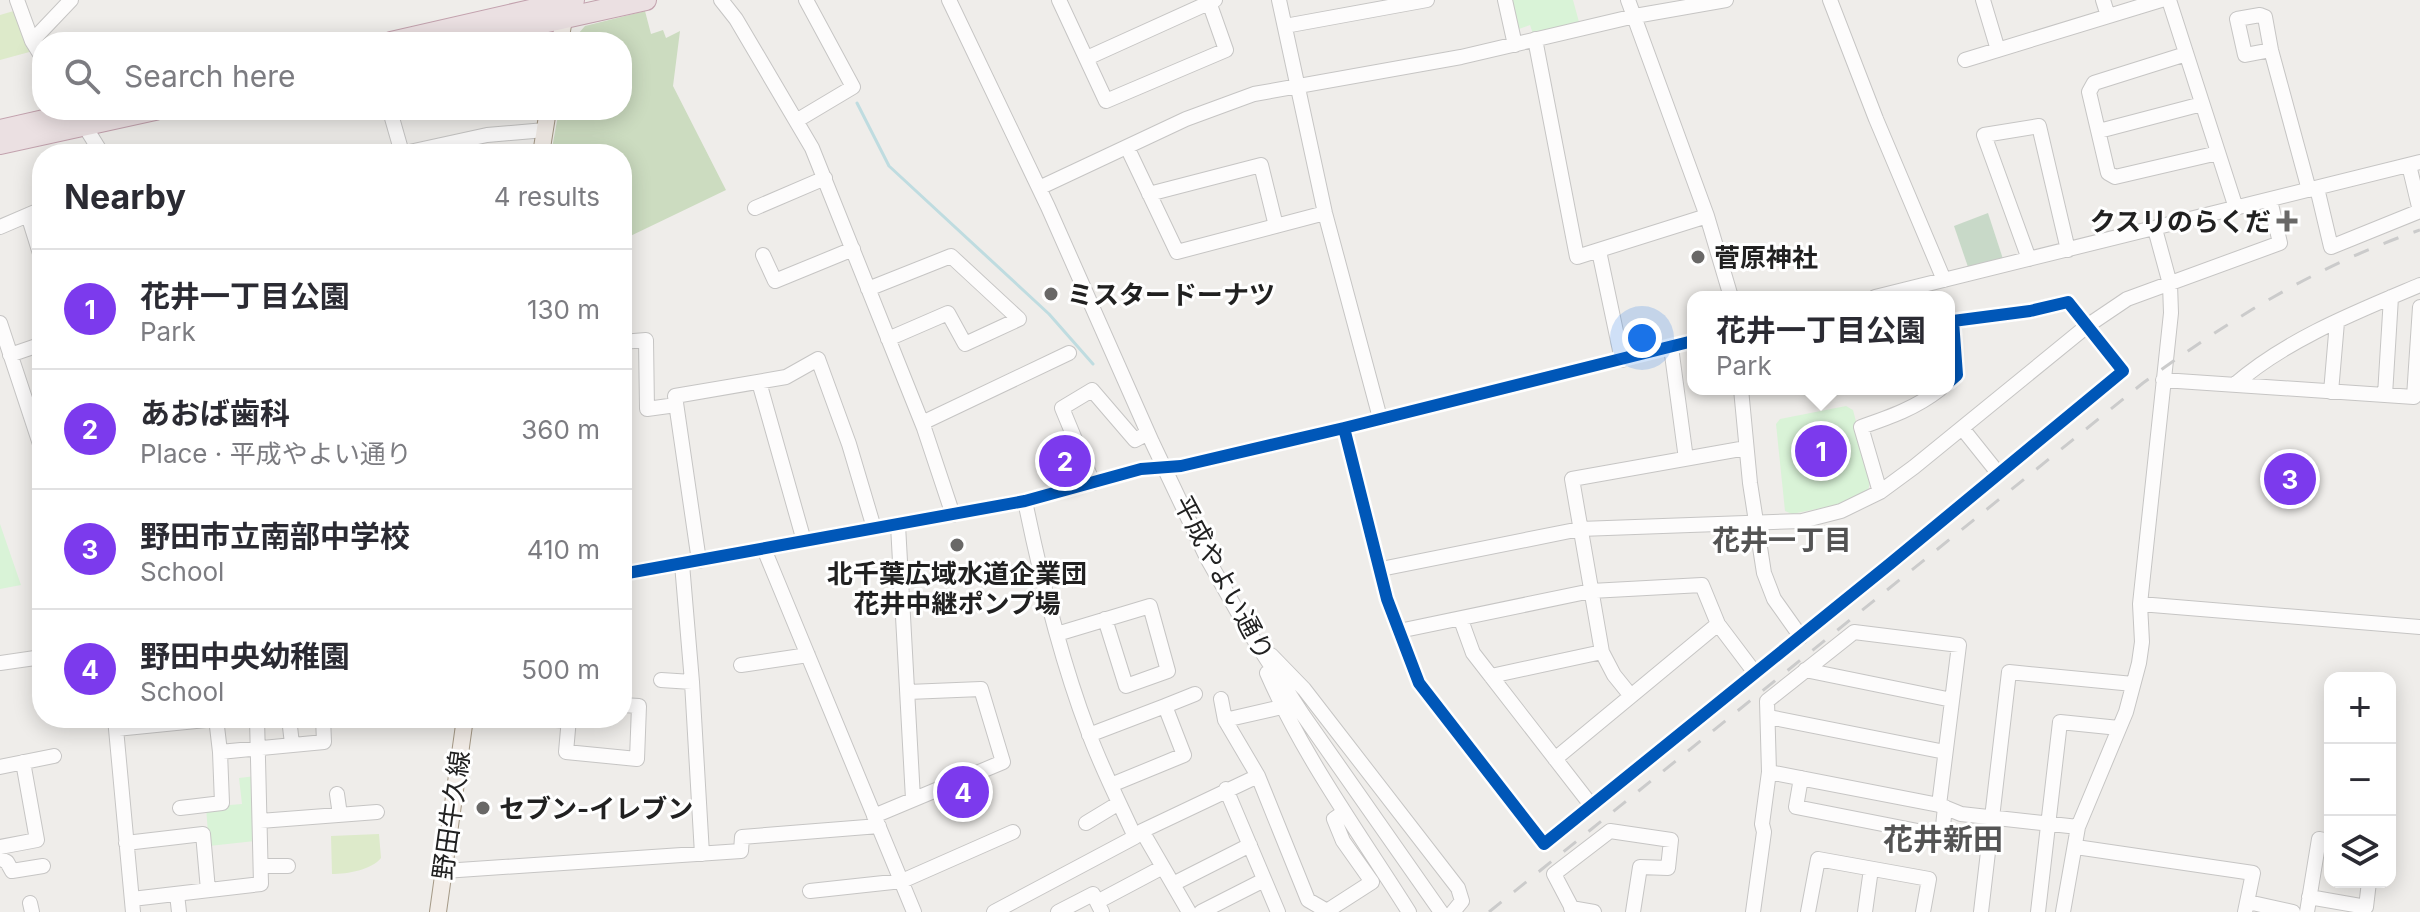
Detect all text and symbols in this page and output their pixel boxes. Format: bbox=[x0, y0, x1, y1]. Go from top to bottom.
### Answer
search box bbox=[32, 32, 632, 120]
icon: search bbox=[60, 54, 104, 98]
text: Search here bbox=[124, 58, 296, 94]
text: Nearby bbox=[64, 176, 186, 217]
text: 4 results bbox=[494, 181, 600, 212]
place label: クスリのらくだ bbox=[2090, 206, 2271, 237]
marker: クスリのらくだ bbox=[2278, 212, 2296, 230]
place label: 菅原神社 bbox=[1714, 242, 1818, 273]
marker: 菅原神社 bbox=[1689, 248, 1707, 266]
text: 花井一丁目公園 bbox=[140, 278, 350, 314]
place label: ミスタードーナツ bbox=[1067, 279, 1275, 310]
marker: ミスタードーナツ bbox=[1042, 285, 1060, 303]
popup bbox=[1687, 291, 1955, 395]
text: 1 bbox=[84, 294, 96, 325]
text: 130 m bbox=[527, 294, 600, 325]
text: 花井一丁目公園 bbox=[1716, 312, 1926, 348]
text: Park bbox=[140, 316, 196, 347]
your location bbox=[1622, 318, 1662, 358]
text: Park bbox=[1716, 350, 1772, 381]
text: あおば歯科 bbox=[140, 395, 290, 431]
text: 2 bbox=[82, 414, 98, 445]
text: 360 m bbox=[521, 414, 600, 445]
pin: 1 bbox=[1795, 421, 1847, 481]
pin: 2 bbox=[1039, 431, 1091, 491]
text: Place · 平成やよい通り bbox=[140, 438, 412, 469]
pin: 3 bbox=[2264, 449, 2316, 509]
street label: 平成やよい通り bbox=[1168, 490, 1280, 666]
text: 野田市立南部中学校 bbox=[140, 518, 410, 554]
district label: 花井一丁目 bbox=[1712, 523, 1852, 557]
text: 3 bbox=[82, 534, 98, 565]
text: 410 m bbox=[527, 534, 600, 565]
marker: 北千葉広域水道企業団 花井中継ポンプ場 bbox=[948, 536, 966, 554]
text: School bbox=[140, 556, 224, 587]
place label: 北千葉広域水道企業団 花井中継ポンプ場 bbox=[827, 558, 1087, 619]
text: 野田中央幼稚園 bbox=[140, 638, 350, 674]
text: 4 bbox=[81, 654, 99, 685]
text: 500 m bbox=[521, 654, 600, 685]
map controls bbox=[2324, 672, 2396, 888]
button: + bbox=[2324, 672, 2396, 744]
text: School bbox=[140, 676, 224, 707]
button: − bbox=[2324, 744, 2396, 816]
street label: 野田牛久線 bbox=[427, 748, 475, 882]
pin: 4 bbox=[937, 762, 989, 822]
place label: セブン-イレブン bbox=[499, 793, 693, 824]
marker: セブン-イレブン bbox=[474, 799, 492, 817]
button: layers bbox=[2324, 816, 2396, 888]
district label: 花井新田 bbox=[1883, 821, 2003, 857]

